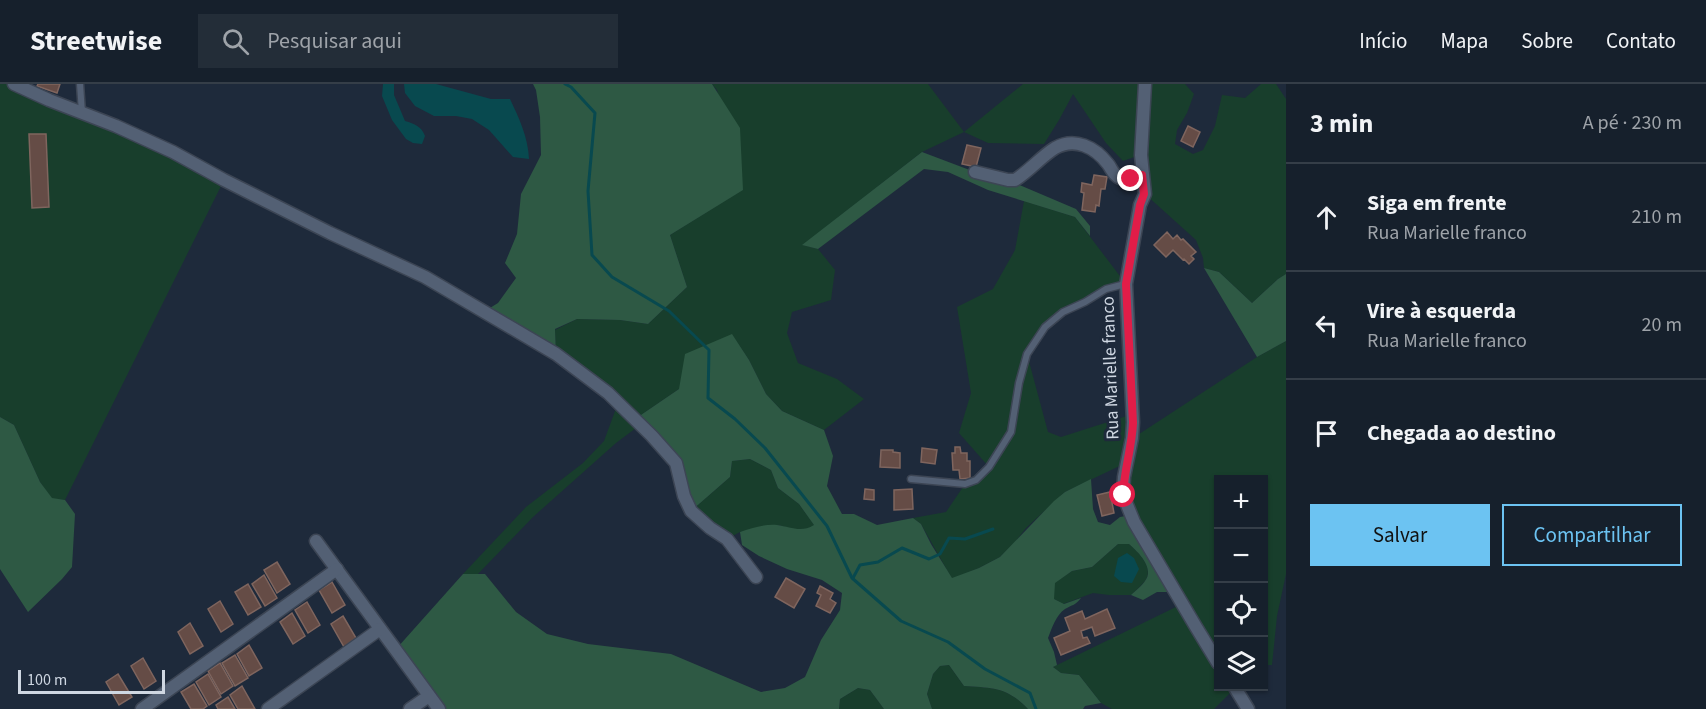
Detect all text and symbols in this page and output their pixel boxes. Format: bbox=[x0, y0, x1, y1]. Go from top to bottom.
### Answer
search box bbox=[198, 14, 618, 68]
text: Streetwise bbox=[30, 21, 162, 61]
icon: search bbox=[219, 25, 252, 58]
text: Pesquisar aqui bbox=[267, 25, 402, 57]
text: Início bbox=[1359, 26, 1407, 56]
text: Mapa bbox=[1440, 26, 1488, 56]
text: Sobre bbox=[1521, 26, 1573, 56]
text: Contato bbox=[1606, 26, 1676, 56]
text: 3 min bbox=[1310, 105, 1373, 142]
text: A pé · 230 m bbox=[1583, 109, 1682, 137]
route end bbox=[1117, 165, 1143, 191]
text: Siga em frente bbox=[1367, 187, 1507, 219]
icon: ahead bbox=[1310, 201, 1343, 234]
text: 210 m bbox=[1632, 203, 1682, 231]
text: Rua Marielle franco bbox=[1367, 219, 1527, 247]
text: Vire à esquerda bbox=[1367, 295, 1516, 327]
street label: Rua Marielle franco bbox=[1095, 296, 1126, 440]
icon: left bbox=[1310, 309, 1343, 342]
text: 20 m bbox=[1642, 311, 1682, 339]
text: Rua Marielle franco bbox=[1367, 327, 1527, 355]
icon: arrive bbox=[1310, 417, 1343, 450]
text: Chegada ao destino bbox=[1367, 417, 1556, 449]
map controls bbox=[1214, 475, 1268, 691]
button: + bbox=[1214, 475, 1268, 529]
route start bbox=[1109, 481, 1135, 507]
button: Salvar bbox=[1310, 504, 1490, 566]
button: Compartilhar bbox=[1502, 504, 1682, 566]
button: − bbox=[1214, 529, 1268, 583]
button: locate bbox=[1214, 583, 1268, 637]
button: layers bbox=[1214, 637, 1268, 691]
scale bar bbox=[18, 667, 165, 694]
text: 100 m bbox=[27, 669, 67, 691]

